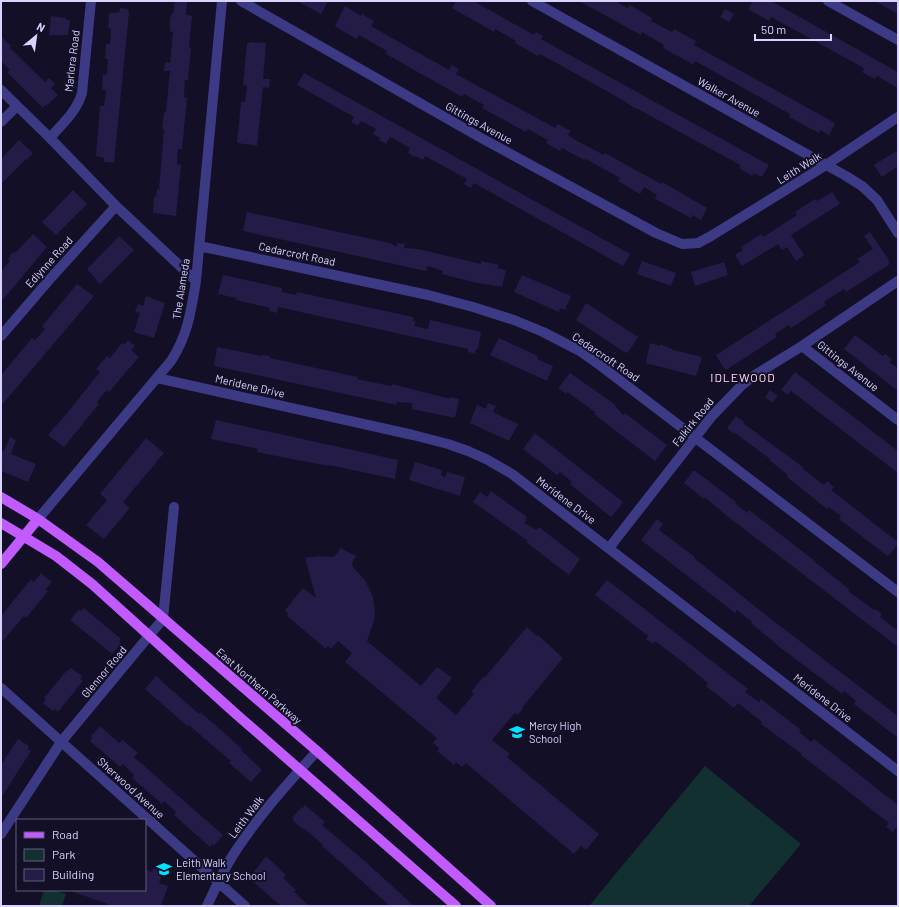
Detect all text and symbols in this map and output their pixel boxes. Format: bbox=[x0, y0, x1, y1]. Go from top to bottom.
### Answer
north arrow bbox=[16, 16, 56, 56]
scale bar bbox=[755, 16, 831, 42]
text: N bbox=[35, 19, 47, 34]
text: 50 m bbox=[761, 22, 786, 36]
street label: Marlora Road bbox=[61, 29, 82, 93]
street label: Walker Avenue bbox=[696, 74, 763, 119]
street label: Gittings Avenue bbox=[443, 99, 515, 146]
street label: Leith Walk bbox=[774, 149, 824, 186]
street label: Edlynne Road bbox=[22, 233, 75, 290]
street label: Cedarcroft Road bbox=[258, 239, 337, 268]
street label: The Alameda bbox=[169, 258, 192, 320]
street label: Cedarcroft Road bbox=[570, 329, 642, 384]
street label: Gittings Avenue bbox=[815, 338, 882, 394]
district label: IDLEWOOD bbox=[710, 370, 776, 384]
street label: Meridene Drive bbox=[214, 371, 286, 400]
street label: Falkirk Road bbox=[669, 395, 716, 448]
street label: Meridene Drive bbox=[534, 473, 599, 526]
street label: Glennor Road bbox=[78, 643, 129, 700]
street label: East Northern Parkway bbox=[214, 645, 305, 726]
street label: Meridene Drive bbox=[791, 671, 855, 725]
place label: Mercy High School bbox=[529, 719, 581, 745]
school or university icon: Mercy High School bbox=[508, 723, 526, 741]
street label: Sherwood Avenue bbox=[95, 754, 167, 821]
street label: Leith Walk bbox=[225, 792, 266, 841]
legend bbox=[16, 819, 146, 891]
text: Road bbox=[52, 827, 79, 841]
text: Park bbox=[52, 847, 76, 861]
place label: Leith Walk Elementary School bbox=[176, 856, 266, 882]
school or university icon: Leith Walk Elementary School bbox=[155, 860, 173, 878]
text: Building bbox=[52, 867, 94, 881]

